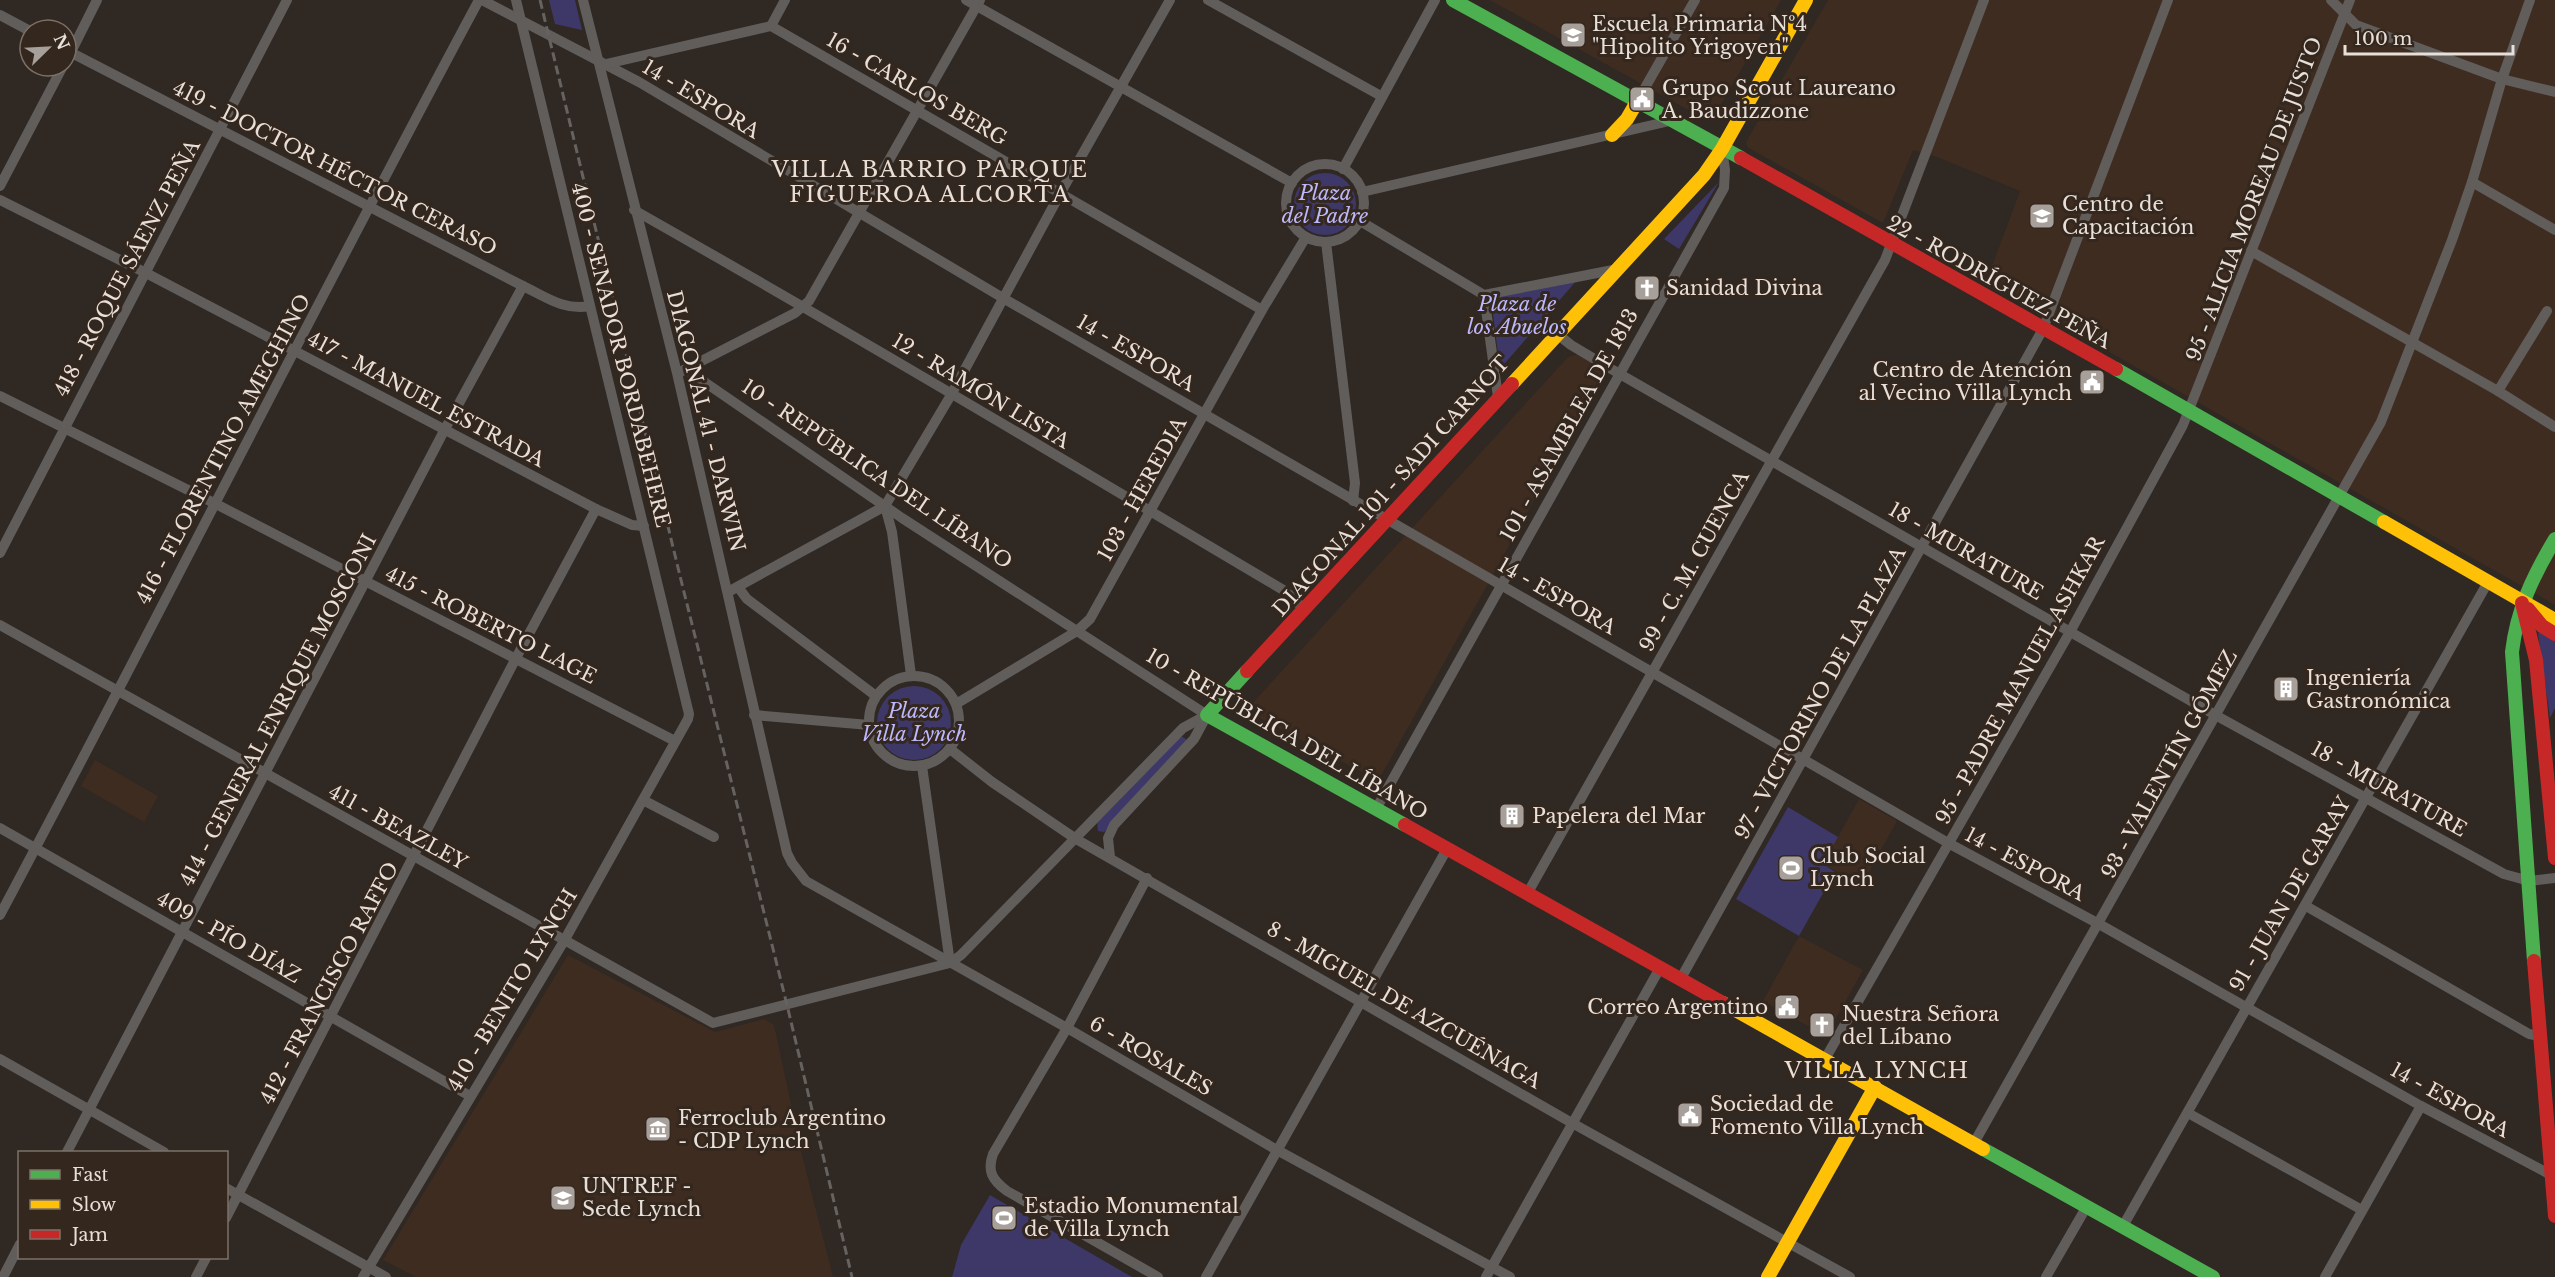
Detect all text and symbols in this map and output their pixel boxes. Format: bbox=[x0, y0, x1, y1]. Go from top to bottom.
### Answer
place label: Escuela Primaria Nº4 "Hipolito Yrigoyen" bbox=[1592, 12, 1807, 59]
north arrow bbox=[18, 18, 78, 78]
scale bar bbox=[2345, 18, 2513, 56]
school or university icon: Escuela Primaria Nº4 "Hipolito Yrigoyen" bbox=[1558, 20, 1588, 50]
street label: 16 - CARLOS BERG bbox=[822, 28, 1012, 150]
text: 100 m bbox=[2354, 28, 2412, 50]
text: N bbox=[50, 31, 74, 53]
street label: 95 - ALICIA MOREAU DE JUSTO bbox=[2181, 34, 2327, 364]
street label: 14 - ESPORA bbox=[638, 55, 764, 144]
street label: 419 - DOCTOR HÉCTOR CERASO bbox=[169, 75, 501, 260]
place label: Grupo Scout Laureano A. Baudizzone bbox=[1661, 76, 1896, 123]
public building icon: Grupo Scout Laureano A. Baudizzone bbox=[1627, 84, 1657, 114]
street label: 418 - ROQUE SÁENZ PEÑA bbox=[48, 135, 205, 400]
district label: VILLA BARRIO PARQUE FIGUEROA ALCORTA bbox=[771, 156, 1088, 208]
street label: 400 - SENADOR BORDABEHERE bbox=[567, 180, 675, 530]
park label: Plaza del Padre bbox=[1282, 181, 1368, 228]
place label: Centro de Capacitación bbox=[2062, 192, 2195, 239]
school or university icon: Centro de Capacitación bbox=[2027, 201, 2057, 231]
street label: 22 - RODRÍGUEZ PEÑA bbox=[1883, 209, 2116, 354]
church icon: Sanidad Divina bbox=[1632, 273, 1662, 303]
place label: Sanidad Divina bbox=[1666, 276, 1824, 300]
street label: DIAGONAL 41 - DARWIN bbox=[662, 288, 750, 554]
street label: 416 - FLORENTINO AMEGHINO bbox=[131, 290, 315, 608]
park label: Plaza de los Abuelos bbox=[1467, 292, 1567, 339]
street label: 101 - ASAMBLEA DE 1813 bbox=[1495, 305, 1643, 545]
street label: 14 - ESPORA bbox=[1073, 310, 1200, 397]
street label: 417 - MANUEL ESTRADA bbox=[303, 326, 549, 472]
street label: 12 - RAMÓN LISTA bbox=[888, 328, 1075, 454]
street label: DIAGONAL 101 - SADI CARNOT bbox=[1268, 351, 1514, 621]
place label: Centro de Atención al Vecino Villa Lynch bbox=[1859, 358, 2072, 405]
public building icon: Centro de Atención al Vecino Villa Lynch bbox=[2077, 367, 2107, 397]
street label: 10 - REPÚBLICA DEL LÍBANO bbox=[737, 373, 1017, 574]
street label: 103 - HEREDIA bbox=[1093, 412, 1192, 565]
street label: 99 - C. M. CUENCA bbox=[1634, 466, 1754, 656]
street label: 18 - MURATURE bbox=[1885, 497, 2047, 605]
street label: 414 - GENERAL ENRIQUE MOSCONI bbox=[175, 530, 381, 890]
street label: 95 - PADRE MANUEL ASHKAR bbox=[1930, 531, 2110, 828]
street label: 97 - VICTORINO DE LA PLAZA bbox=[1729, 542, 1911, 843]
street label: 14 - ESPORA bbox=[1494, 553, 1621, 640]
street label: 415 - ROBERTO LAGE bbox=[381, 561, 601, 689]
street label: 10 - REPÚBLICA DEL LÍBANO bbox=[1142, 642, 1433, 825]
street label: 93 - VALENTÍN GÓMEZ bbox=[2095, 645, 2242, 883]
place label: Ingeniería Gastronómica bbox=[2306, 666, 2451, 713]
building icon: Ingeniería Gastronómica bbox=[2271, 674, 2301, 704]
park label: Plaza Villa Lynch bbox=[861, 699, 967, 746]
street label: 18 - MURATURE bbox=[2307, 736, 2471, 842]
street label: 411 - BEAZLEY bbox=[325, 779, 472, 875]
street label: 91 - JUAN DE GARAY bbox=[2224, 792, 2356, 996]
building icon: Papelera del Mar bbox=[1497, 801, 1527, 831]
place label: Papelera del Mar bbox=[1532, 804, 1706, 828]
street label: 14 - ESPORA bbox=[1961, 822, 2090, 906]
place label: Club Social Lynch bbox=[1810, 844, 1926, 891]
sports icon: Club Social Lynch bbox=[1776, 853, 1806, 883]
street label: 412 - FRANCISCO RAFFO bbox=[255, 858, 403, 1108]
street label: 410 - BENITO LYNCH bbox=[442, 884, 582, 1096]
street label: 409 - PÍO DÍAZ bbox=[153, 885, 306, 988]
street label: 8 - MIGUEL DE AZCUÉNAGA bbox=[1263, 916, 1546, 1094]
public building icon: Correo Argentino bbox=[1772, 992, 1802, 1022]
place label: Correo Argentino bbox=[1587, 995, 1768, 1019]
place label: Nuestra Señora del Líbano bbox=[1842, 1002, 2000, 1049]
church icon: Nuestra Señora del Líbano bbox=[1807, 1010, 1837, 1040]
street label: 6 - ROSALES bbox=[1085, 1011, 1217, 1101]
district label: VILLA LYNCH bbox=[1783, 1057, 1970, 1084]
street label: 14 - ESPORA bbox=[2386, 1057, 2514, 1143]
place label: Sociedad de Fomento Villa Lynch bbox=[1710, 1092, 1924, 1139]
public building icon: Sociedad de Fomento Villa Lynch bbox=[1675, 1100, 1705, 1130]
place label: Ferroclub Argentino - CDP Lynch bbox=[678, 1106, 886, 1153]
museum icon: Ferroclub Argentino - CDP Lynch bbox=[643, 1114, 673, 1144]
legend bbox=[18, 1151, 228, 1259]
text: Fast bbox=[72, 1164, 109, 1186]
place label: UNTREF - Sede Lynch bbox=[582, 1174, 701, 1221]
school or university icon: UNTREF - Sede Lynch bbox=[548, 1183, 578, 1213]
text: Slow bbox=[72, 1194, 117, 1216]
place label: Estadio Monumental de Villa Lynch bbox=[1024, 1194, 1239, 1241]
sports icon: Estadio Monumental de Villa Lynch bbox=[989, 1203, 1019, 1233]
text: Jam bbox=[70, 1224, 108, 1246]

